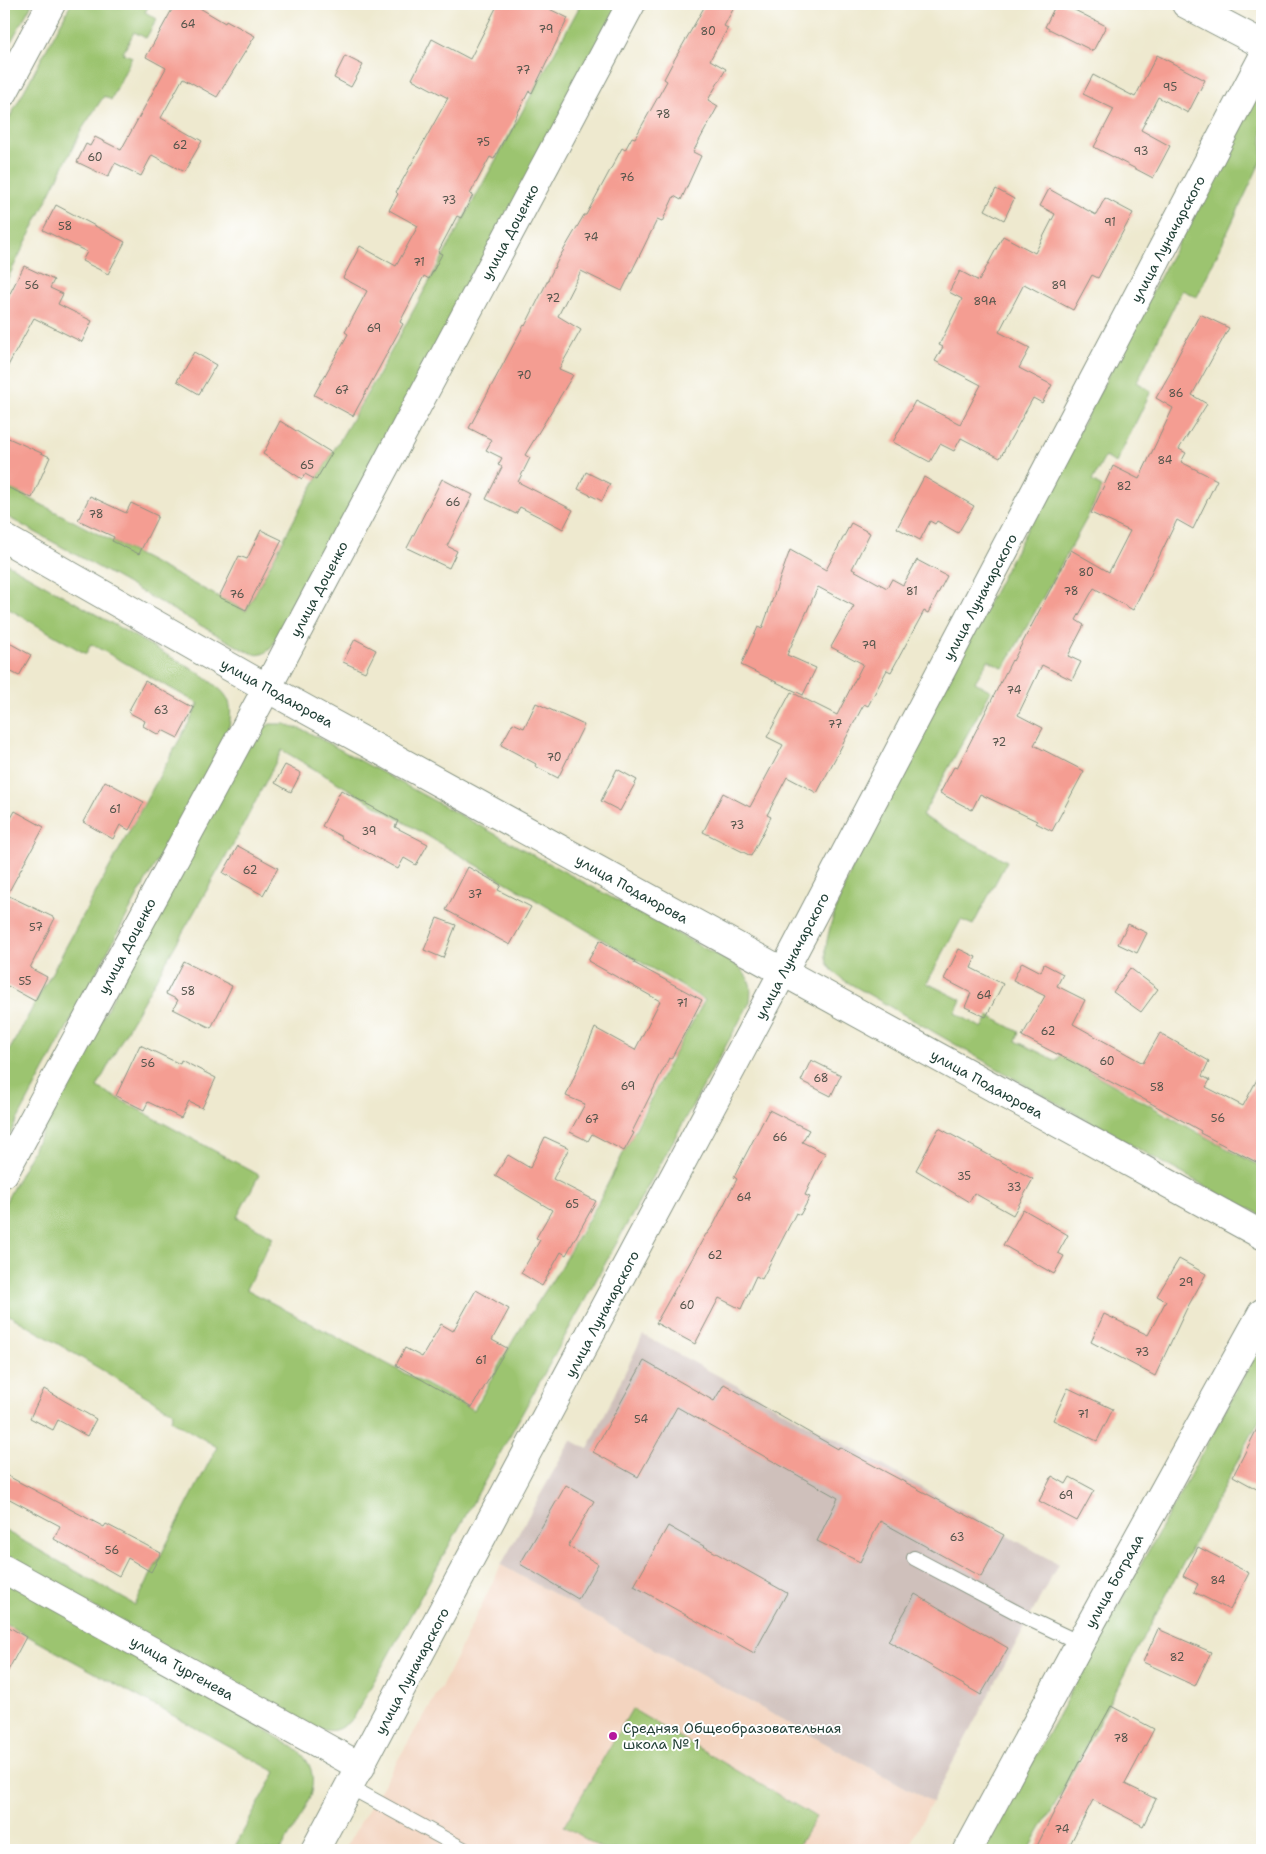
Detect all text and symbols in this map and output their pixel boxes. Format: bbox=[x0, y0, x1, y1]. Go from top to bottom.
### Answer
house number: 64 bbox=[180, 17, 196, 32]
house number: 79 bbox=[539, 22, 554, 37]
house number: 80 bbox=[700, 24, 716, 39]
house number: 77 bbox=[516, 63, 531, 78]
house number: 95 bbox=[1163, 80, 1177, 95]
house number: 78 bbox=[656, 107, 670, 122]
house number: 75 bbox=[476, 135, 490, 150]
house number: 62 bbox=[173, 138, 187, 153]
house number: 93 bbox=[1134, 144, 1148, 159]
house number: 60 bbox=[87, 150, 103, 165]
house number: 76 bbox=[620, 170, 634, 185]
street label: улица Луначарского bbox=[1127, 172, 1209, 306]
street label: улица Доценко bbox=[477, 181, 543, 283]
house number: 73 bbox=[442, 193, 456, 208]
house number: 91 bbox=[1104, 215, 1116, 230]
house number: 58 bbox=[58, 219, 72, 234]
house number: 74 bbox=[584, 230, 599, 245]
house number: 71 bbox=[413, 255, 425, 270]
house number: 56 bbox=[25, 278, 39, 293]
house number: 89 bbox=[1052, 278, 1066, 293]
house number: 72 bbox=[546, 291, 560, 306]
house number: 89А bbox=[974, 294, 996, 309]
house number: 69 bbox=[367, 321, 381, 336]
house number: 70 bbox=[516, 368, 532, 383]
house number: 67 bbox=[335, 383, 349, 398]
house number: 86 bbox=[1168, 386, 1184, 401]
house number: 84 bbox=[1158, 453, 1173, 468]
house number: 65 bbox=[300, 458, 314, 473]
house number: 82 bbox=[1117, 479, 1131, 494]
house number: 66 bbox=[445, 495, 461, 510]
house number: 78 bbox=[89, 507, 103, 522]
street label: улица Луначарского bbox=[939, 530, 1021, 664]
street label: улица Доценко bbox=[286, 538, 352, 640]
house number: 80 bbox=[1078, 565, 1094, 580]
house number: 81 bbox=[906, 584, 918, 599]
house number: 78 bbox=[1064, 584, 1078, 599]
house number: 76 bbox=[230, 587, 244, 602]
house number: 79 bbox=[862, 638, 877, 653]
street label: улица Подаюрова bbox=[218, 655, 337, 732]
house number: 74 bbox=[1007, 683, 1022, 698]
house number: 63 bbox=[154, 703, 168, 718]
house number: 77 bbox=[828, 717, 843, 732]
house number: 72 bbox=[992, 735, 1006, 750]
house number: 70 bbox=[546, 750, 562, 765]
house number: 61 bbox=[109, 802, 121, 817]
house number: 73 bbox=[730, 818, 744, 833]
house number: 39 bbox=[362, 824, 376, 839]
street label: улица Подаюрова bbox=[573, 851, 692, 928]
house number: 62 bbox=[243, 863, 257, 878]
house number: 37 bbox=[468, 887, 483, 902]
street label: улица Луначарского bbox=[751, 889, 833, 1023]
street label: улица Доценко bbox=[94, 895, 160, 997]
house number: 57 bbox=[29, 920, 43, 935]
house number: 55 bbox=[18, 974, 32, 989]
house number: 58 bbox=[181, 984, 195, 999]
house number: 64 bbox=[976, 988, 992, 1003]
house number: 71 bbox=[676, 996, 688, 1011]
house number: 62 bbox=[1041, 1024, 1055, 1039]
street label: улица Подаюрова bbox=[928, 1046, 1047, 1123]
house number: 60 bbox=[1099, 1054, 1115, 1069]
house number: 56 bbox=[141, 1056, 155, 1071]
house number: 68 bbox=[814, 1071, 828, 1086]
house number: 69 bbox=[621, 1079, 635, 1094]
house number: 58 bbox=[1150, 1080, 1164, 1095]
house number: 56 bbox=[1211, 1111, 1225, 1126]
house number: 67 bbox=[585, 1112, 599, 1127]
house number: 66 bbox=[772, 1130, 788, 1145]
house number: 35 bbox=[957, 1169, 971, 1184]
house number: 33 bbox=[1007, 1180, 1021, 1195]
house number: 64 bbox=[736, 1190, 752, 1205]
house number: 65 bbox=[565, 1197, 579, 1212]
street label: улица Луначарского bbox=[561, 1247, 643, 1381]
house number: 62 bbox=[708, 1248, 722, 1263]
house number: 29 bbox=[1179, 1275, 1193, 1290]
house number: 60 bbox=[679, 1298, 695, 1313]
house number: 73 bbox=[1135, 1345, 1149, 1360]
house number: 61 bbox=[475, 1353, 487, 1368]
house number: 71 bbox=[1077, 1407, 1089, 1422]
house number: 54 bbox=[634, 1412, 648, 1427]
house number: 69 bbox=[1059, 1488, 1073, 1503]
house number: 63 bbox=[950, 1530, 964, 1545]
street label: улица Бограда bbox=[1081, 1531, 1147, 1631]
house number: 56 bbox=[105, 1543, 119, 1558]
house number: 84 bbox=[1211, 1573, 1226, 1588]
street label: улица Луначарского bbox=[371, 1604, 453, 1738]
street label: улица Тургенева bbox=[127, 1632, 237, 1704]
house number: 82 bbox=[1170, 1650, 1184, 1665]
place label: Средняя Общеобразовательная школа № 1 bbox=[623, 1719, 841, 1753]
marker: Средняя Общеобразовательная школа № 1 bbox=[607, 1730, 619, 1742]
house number: 78 bbox=[1114, 1731, 1128, 1746]
house number: 74 bbox=[1055, 1822, 1070, 1837]

